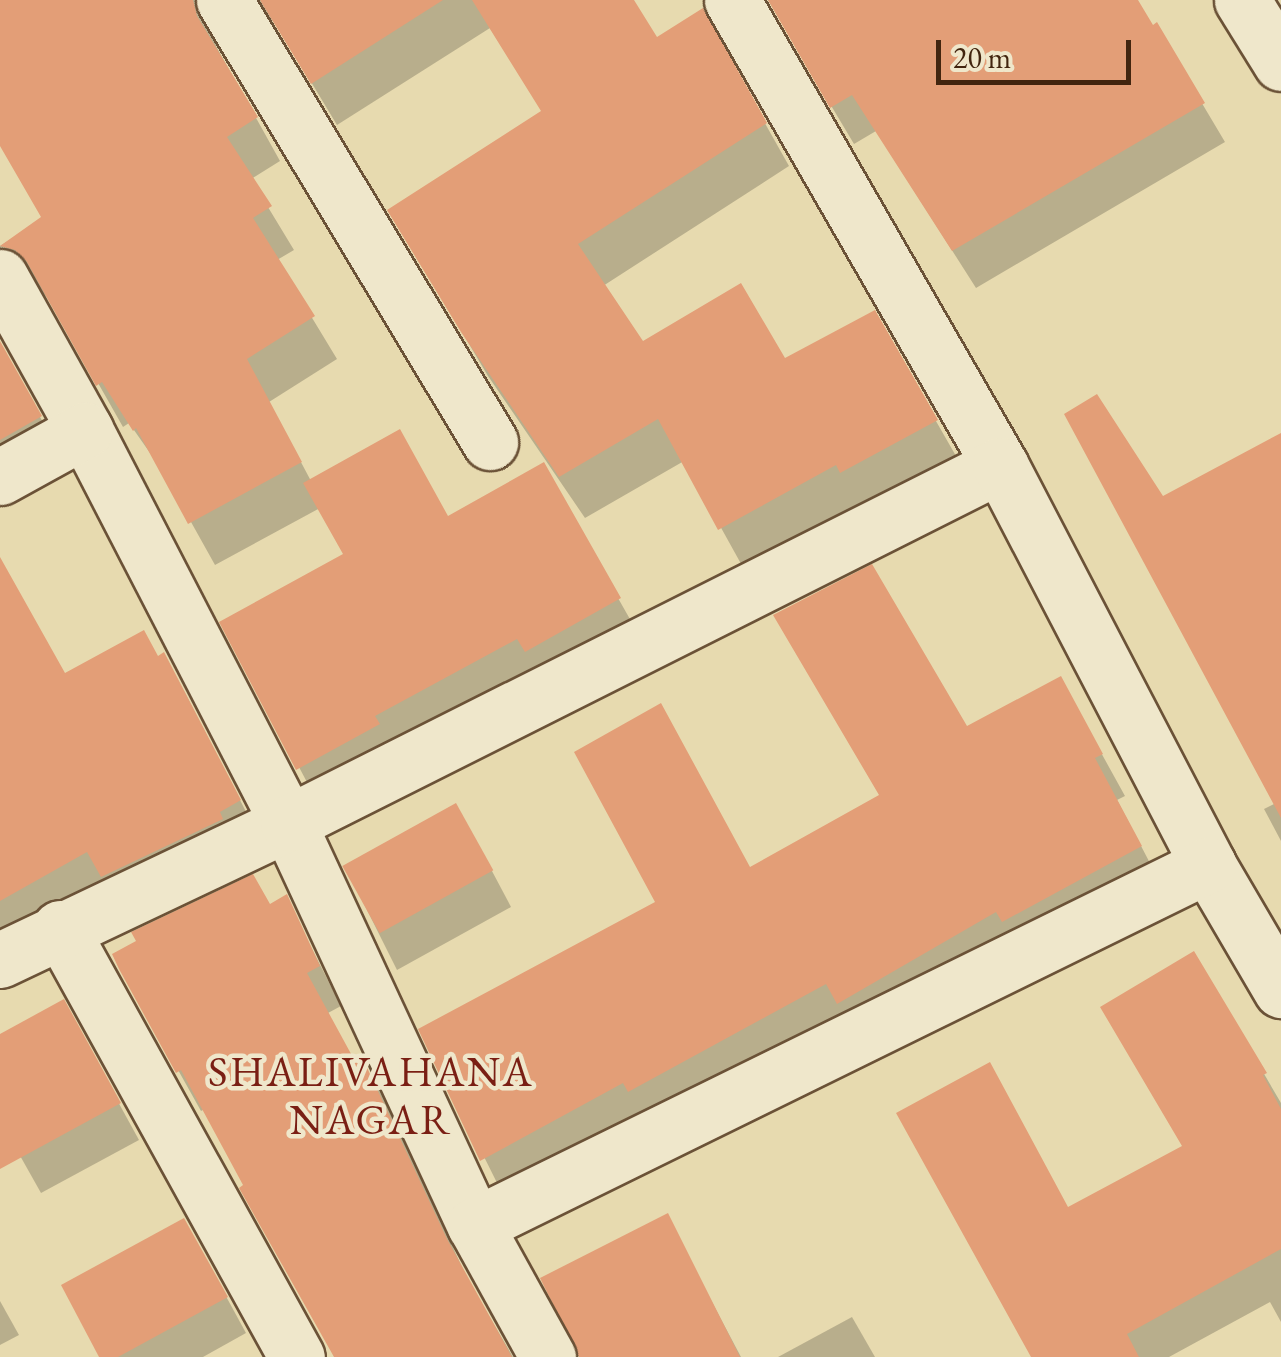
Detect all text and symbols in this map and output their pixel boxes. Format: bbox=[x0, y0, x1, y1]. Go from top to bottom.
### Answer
scale bar bbox=[941, 20, 1136, 82]
text: 20 m bbox=[953, 38, 1011, 77]
district label: SHALIVAHANA NAGAR bbox=[208, 1047, 534, 1146]

